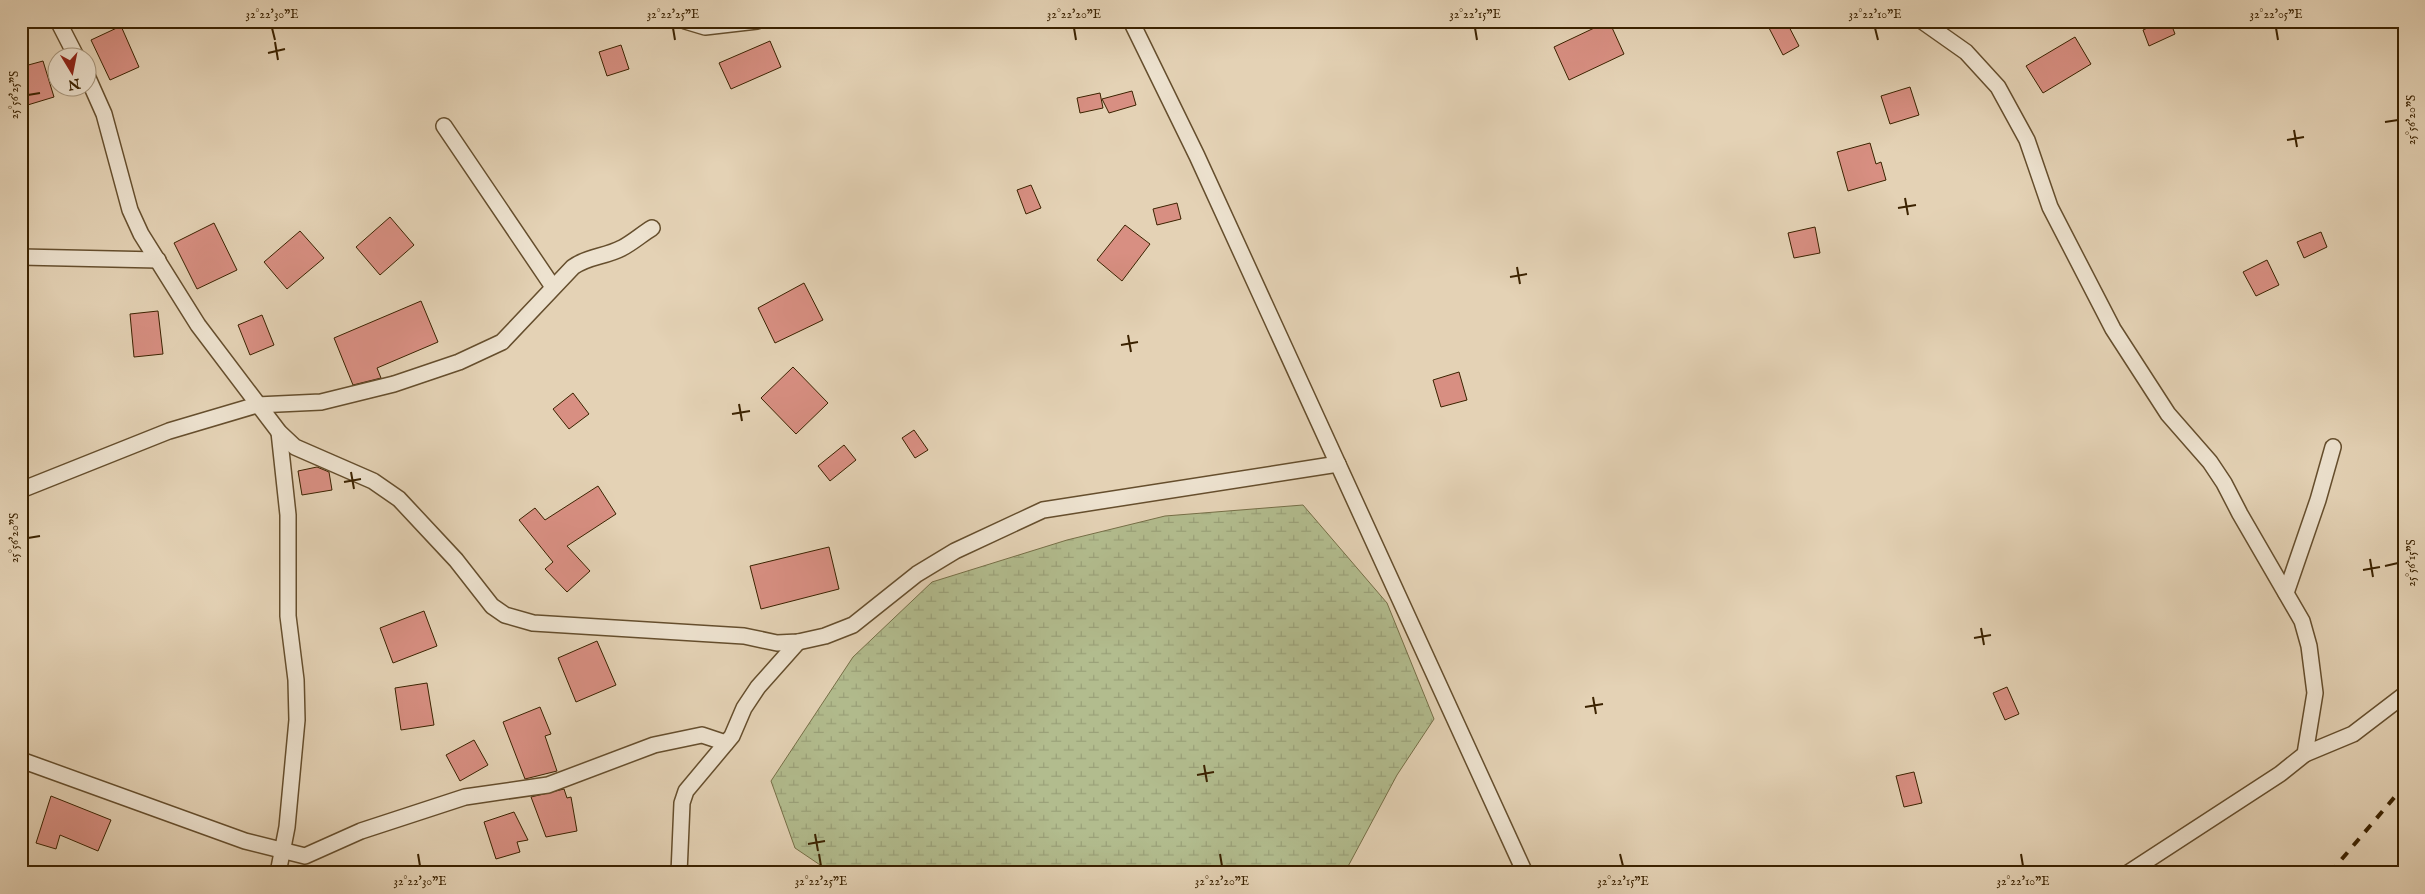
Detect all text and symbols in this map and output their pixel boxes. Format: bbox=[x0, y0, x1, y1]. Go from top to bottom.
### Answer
text: 32°22'30"E bbox=[245, 7, 299, 22]
text: 32°22'25"E bbox=[647, 7, 699, 22]
text: 32°22'20"E bbox=[1047, 7, 1101, 22]
text: 32°22'15"E bbox=[1449, 7, 1501, 22]
text: 32°22'10"E bbox=[1848, 7, 1902, 22]
text: 32°22'05"E bbox=[2249, 7, 2303, 22]
north arrow bbox=[48, 48, 98, 98]
text: 25°56'25"S bbox=[7, 71, 22, 119]
text: N bbox=[67, 74, 83, 94]
text: 25°56'20"S bbox=[2404, 95, 2419, 145]
text: 25°56'20"S bbox=[7, 513, 22, 563]
text: 25°56'15"S bbox=[2404, 539, 2419, 587]
text: 32°22'30"E bbox=[393, 874, 447, 889]
text: 32°22'25"E bbox=[795, 874, 847, 889]
text: 32°22'20"E bbox=[1195, 874, 1249, 889]
text: 32°22'15"E bbox=[1597, 874, 1649, 889]
text: 32°22'10"E bbox=[1996, 874, 2050, 889]

